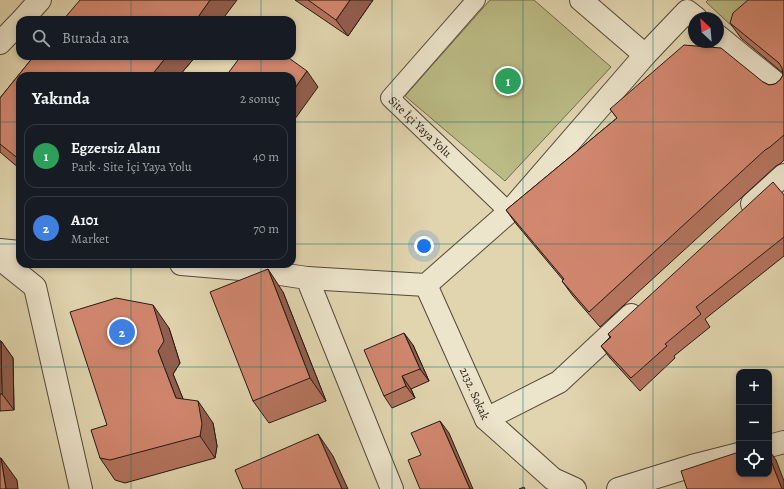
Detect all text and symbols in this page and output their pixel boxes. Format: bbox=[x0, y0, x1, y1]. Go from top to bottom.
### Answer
north arrow bbox=[688, 12, 724, 48]
search box bbox=[16, 16, 296, 60]
icon: search bbox=[30, 27, 52, 49]
text: Burada ara bbox=[62, 28, 129, 48]
pin: 1 bbox=[495, 66, 521, 96]
text: Yakında bbox=[32, 87, 90, 110]
text: 2 sonuç bbox=[240, 90, 280, 107]
street label: Site İçi Yaya Yolu bbox=[385, 93, 456, 161]
text: Egzersiz Alanı bbox=[71, 138, 160, 158]
text: 1 bbox=[44, 148, 48, 165]
text: 40 m bbox=[253, 148, 279, 165]
text: Park · Site İçi Yaya Yolu bbox=[71, 158, 192, 175]
text: A101 bbox=[71, 210, 99, 230]
text: 2 bbox=[43, 220, 49, 237]
text: 70 m bbox=[253, 220, 279, 237]
text: Market bbox=[71, 230, 109, 247]
your location bbox=[414, 236, 434, 256]
pin: 2 bbox=[109, 317, 135, 347]
street label: 2132. Sokak bbox=[456, 365, 493, 422]
map controls bbox=[736, 369, 772, 477]
button: + bbox=[736, 369, 772, 405]
button: − bbox=[736, 405, 772, 441]
button: locate bbox=[736, 441, 772, 477]

